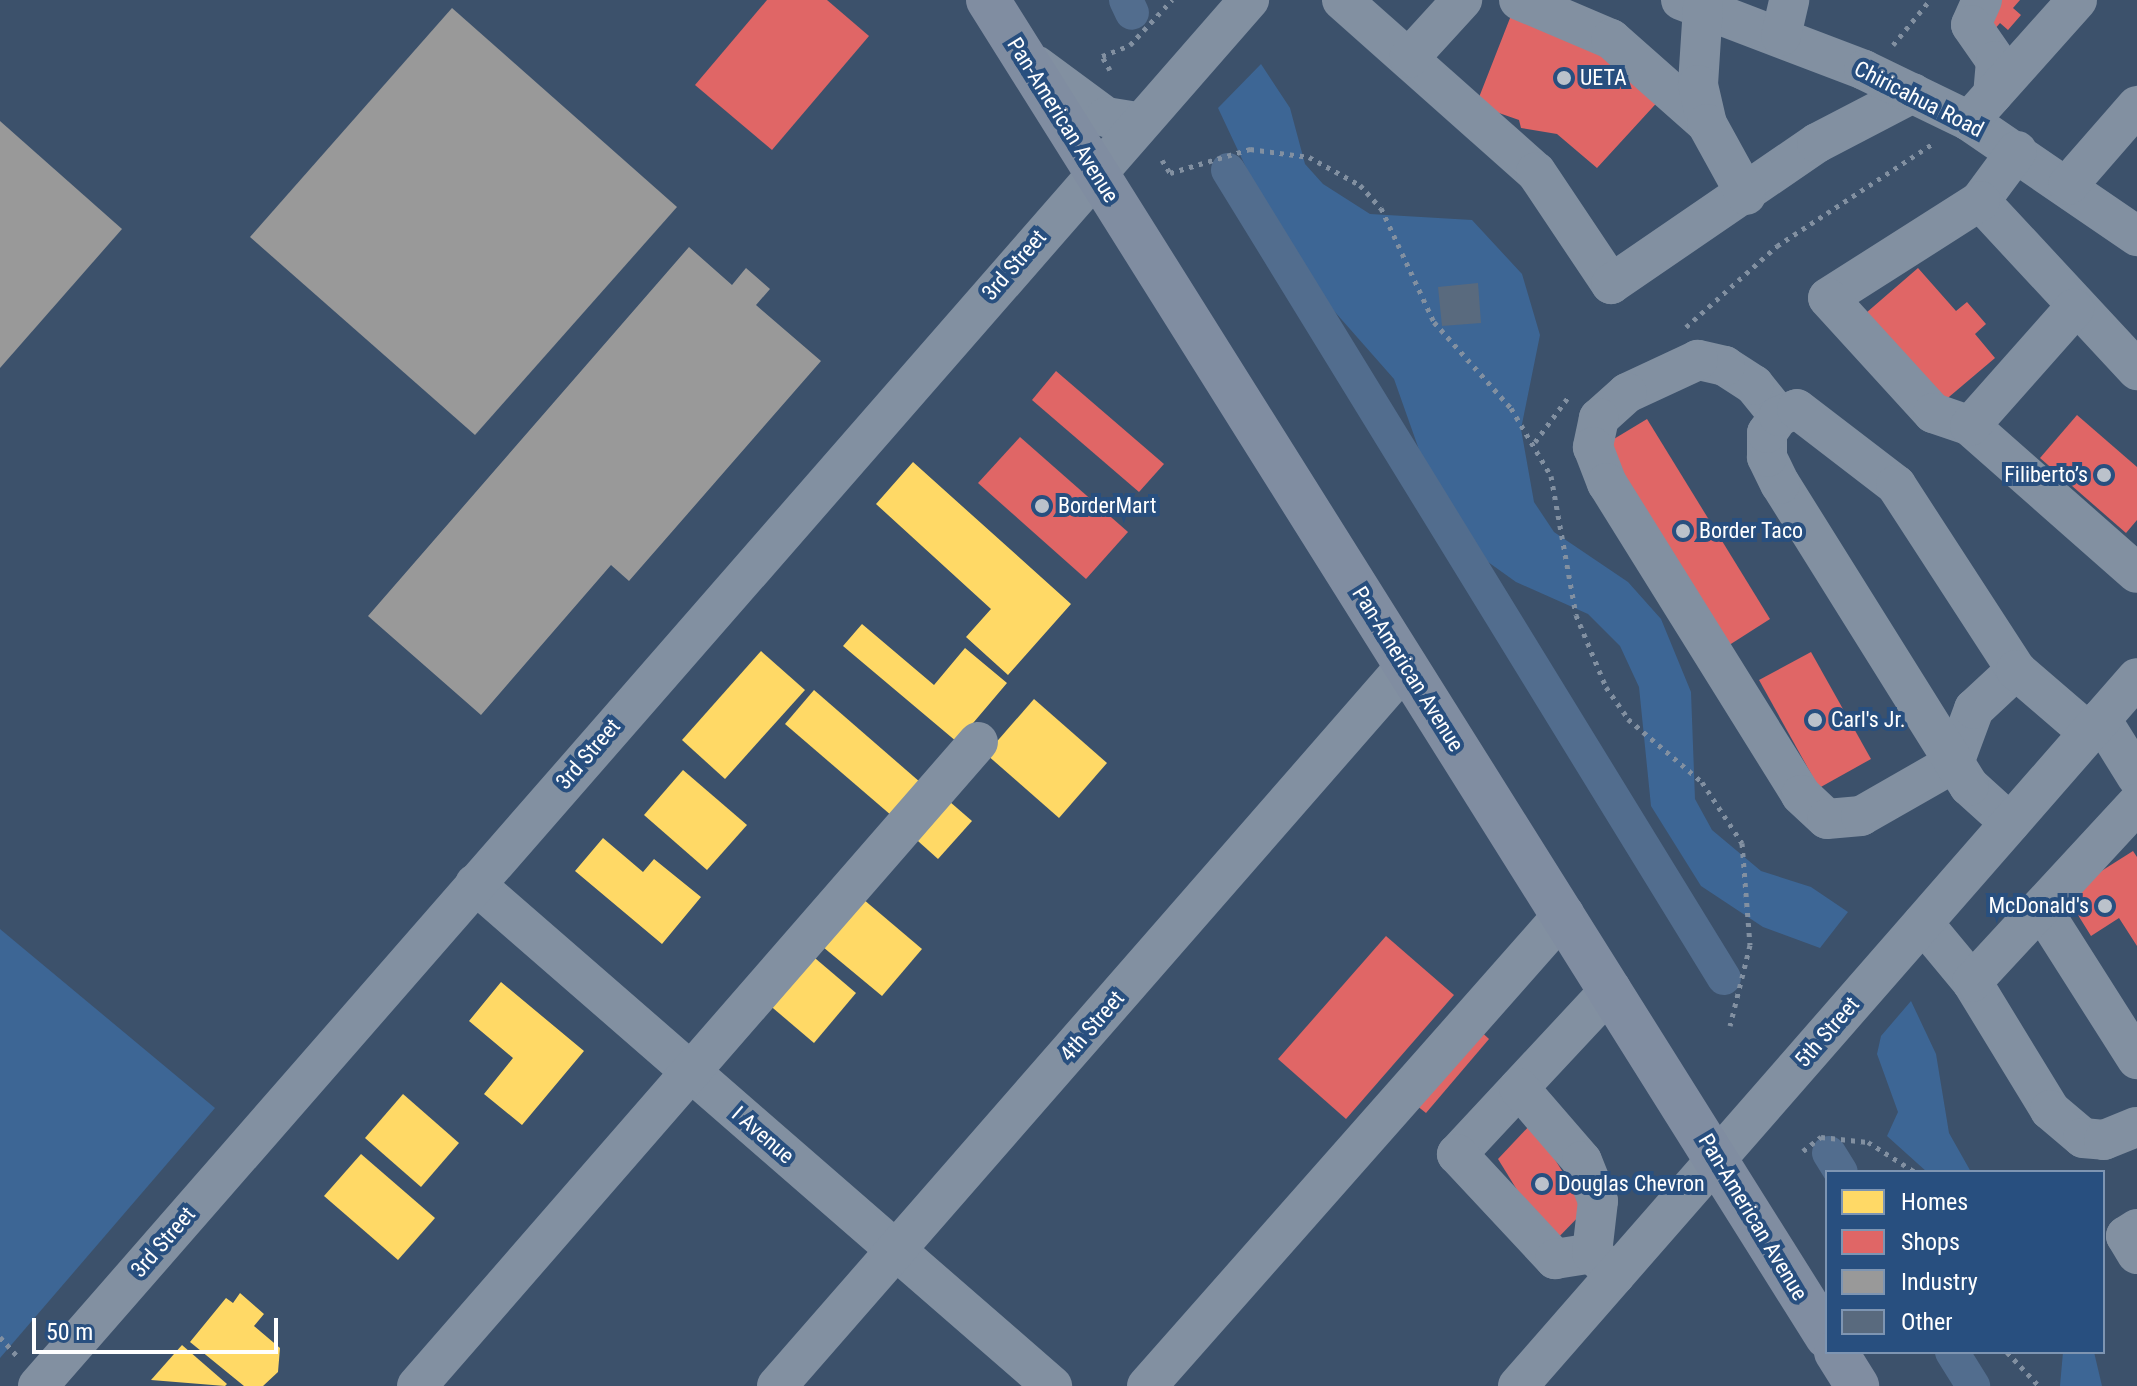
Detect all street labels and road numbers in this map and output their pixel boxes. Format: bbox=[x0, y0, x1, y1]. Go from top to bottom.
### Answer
street label: Pan-American Avenue bbox=[1002, 33, 1124, 207]
street label: Chiricahua Road bbox=[1850, 55, 1988, 143]
street label: 3rd Street bbox=[976, 224, 1052, 306]
street label: Pan-American Avenue bbox=[1347, 582, 1469, 756]
street label: 3rd Street bbox=[550, 713, 626, 795]
street label: 4th Street bbox=[1054, 985, 1130, 1067]
street label: 5th Street bbox=[1789, 991, 1865, 1073]
street label: I Avenue bbox=[726, 1101, 800, 1169]
street label: Pan-American Avenue bbox=[1693, 1129, 1813, 1305]
street label: 3rd Street bbox=[125, 1201, 201, 1283]

